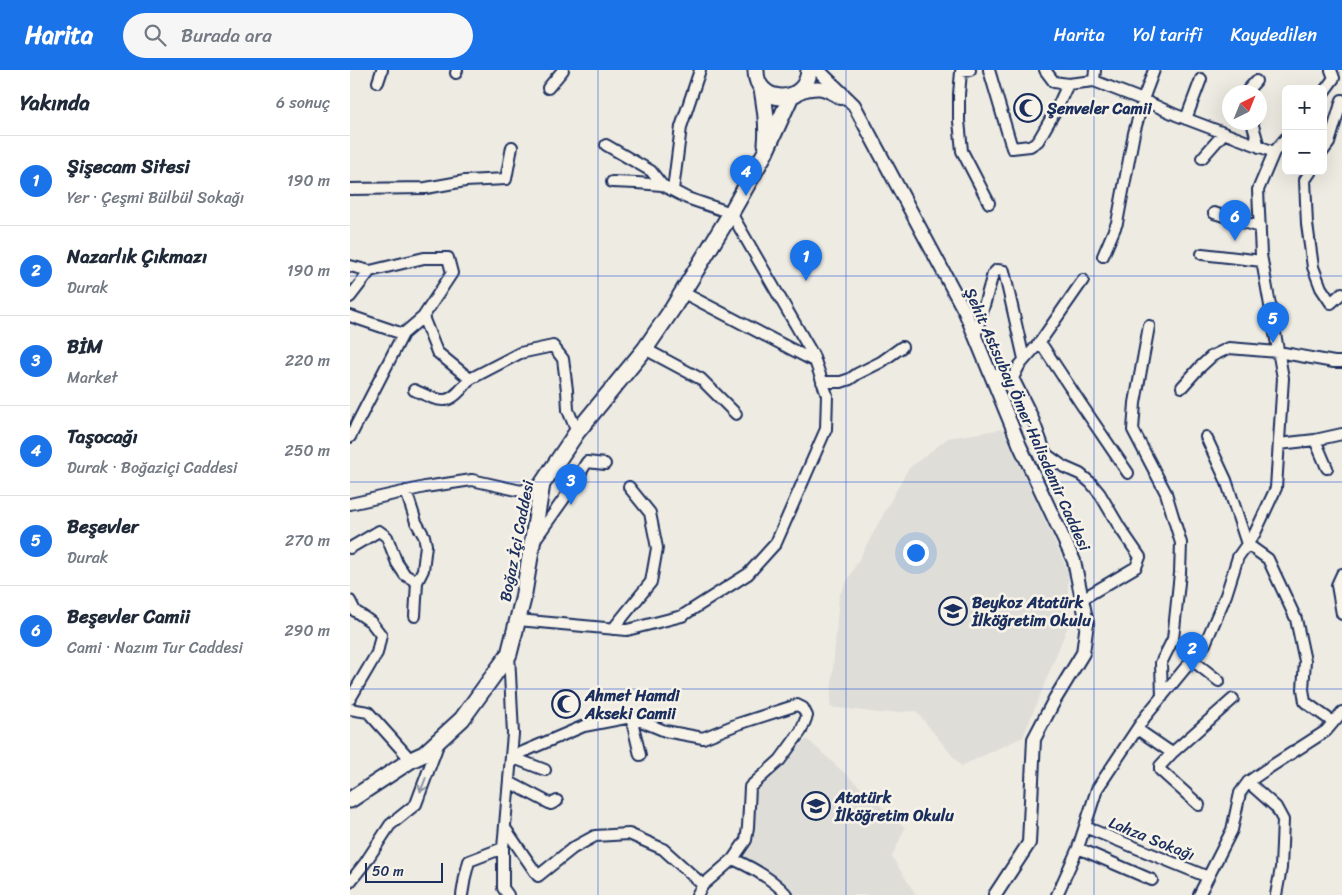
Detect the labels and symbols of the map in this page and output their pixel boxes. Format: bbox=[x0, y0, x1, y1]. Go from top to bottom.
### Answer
north arrow bbox=[1222, 85, 1267, 130]
mosque icon: Şenveler Camii bbox=[1013, 93, 1043, 123]
place label: Şenveler Camii bbox=[1046, 94, 1152, 123]
pin: 4 bbox=[730, 155, 762, 196]
pin: 6 bbox=[1219, 200, 1251, 241]
pin: 1 bbox=[790, 240, 822, 281]
street label: Şehit Astsubay Ömer Halisdemir Caddesi bbox=[956, 283, 1099, 556]
pin: 5 bbox=[1257, 302, 1289, 343]
pin: 3 bbox=[555, 464, 587, 505]
street label: Boğaz İçi Caddesi bbox=[491, 477, 543, 604]
your location bbox=[903, 540, 929, 566]
place label: Beykoz Atatürk İlköğretim Okulu bbox=[971, 588, 1091, 635]
school or university icon: Beykoz Atatürk İlköğretim Okulu bbox=[938, 596, 968, 626]
pin: 2 bbox=[1176, 632, 1208, 673]
place label: Ahmet Hamdi Akseki Camii bbox=[584, 681, 680, 728]
mosque icon: Ahmet Hamdi Akseki Camii bbox=[551, 689, 581, 719]
one-way arrow bbox=[418, 776, 427, 792]
place label: Atatürk İlköğretim Okulu bbox=[834, 783, 954, 830]
school or university icon: Atatürk İlköğretim Okulu bbox=[801, 791, 831, 821]
street label: Lahza Sokağı bbox=[1104, 808, 1199, 869]
scale bar bbox=[365, 860, 442, 883]

